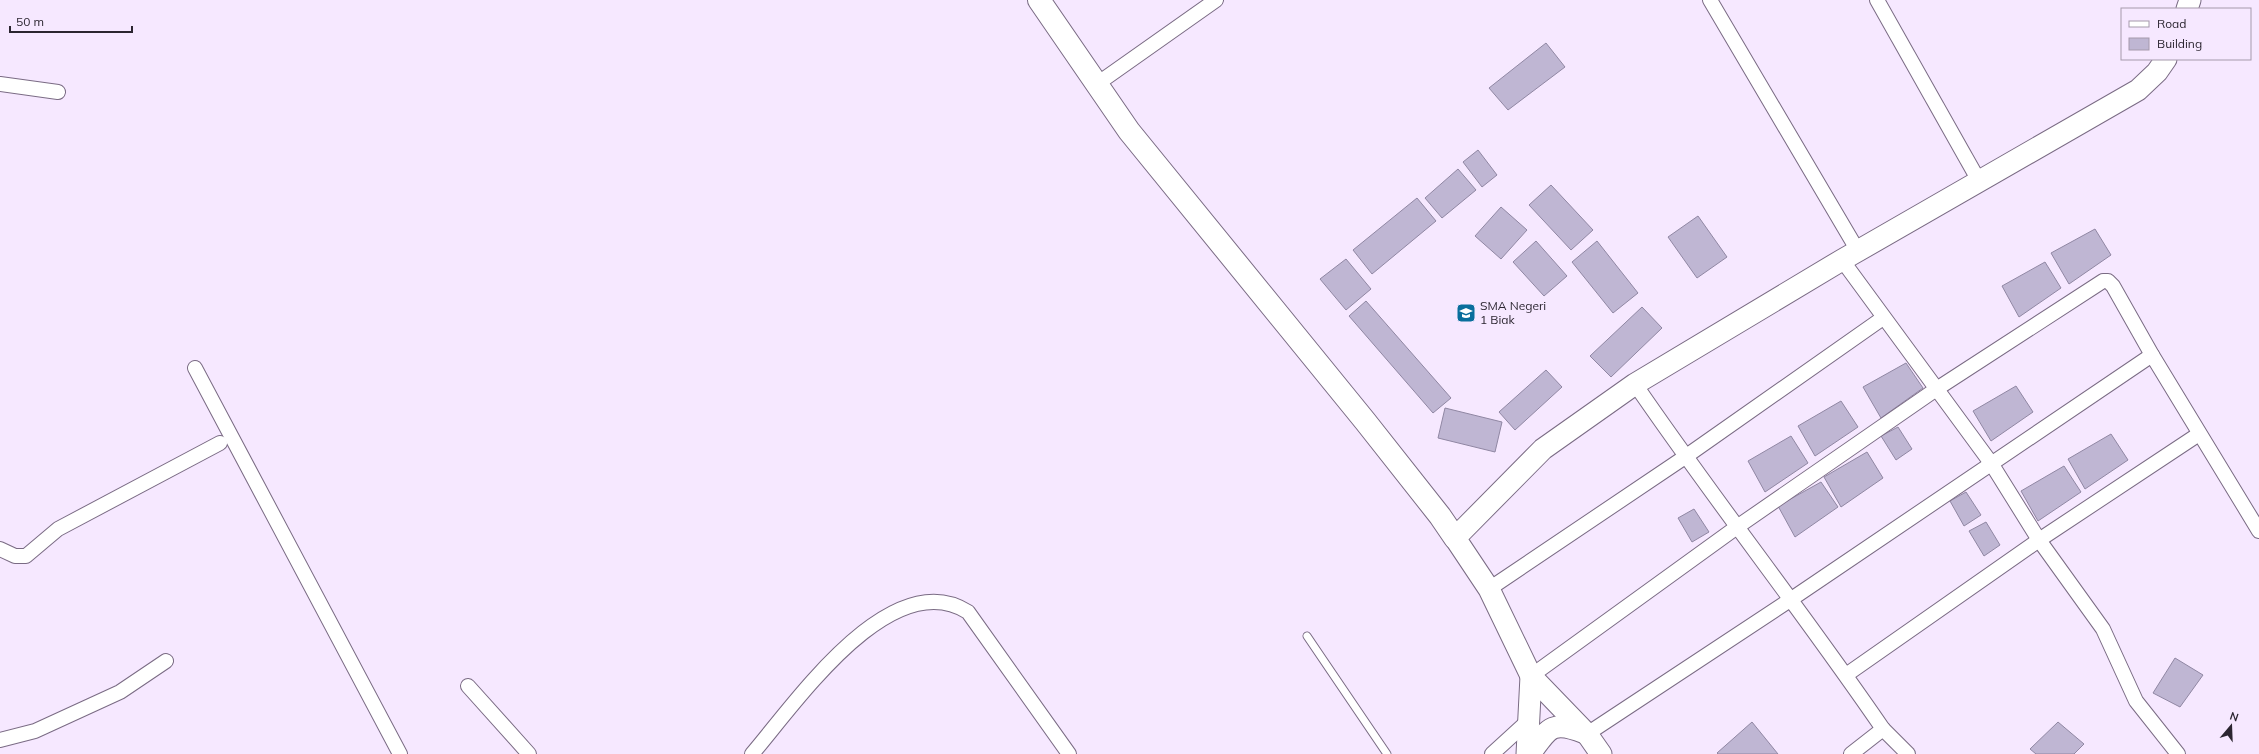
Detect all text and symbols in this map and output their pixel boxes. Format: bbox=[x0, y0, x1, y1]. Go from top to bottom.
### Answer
scale bar bbox=[10, 8, 132, 34]
legend bbox=[2121, 8, 2251, 60]
text: 50 m bbox=[16, 14, 44, 29]
text: Road bbox=[2157, 16, 2186, 31]
text: Building bbox=[2157, 36, 2202, 51]
place label: SMA Negeri 1 Biak bbox=[1480, 298, 1546, 327]
school or university icon: SMA Negeri 1 Biak bbox=[1455, 302, 1477, 324]
north arrow bbox=[2211, 706, 2251, 746]
text: N bbox=[2228, 709, 2240, 725]

